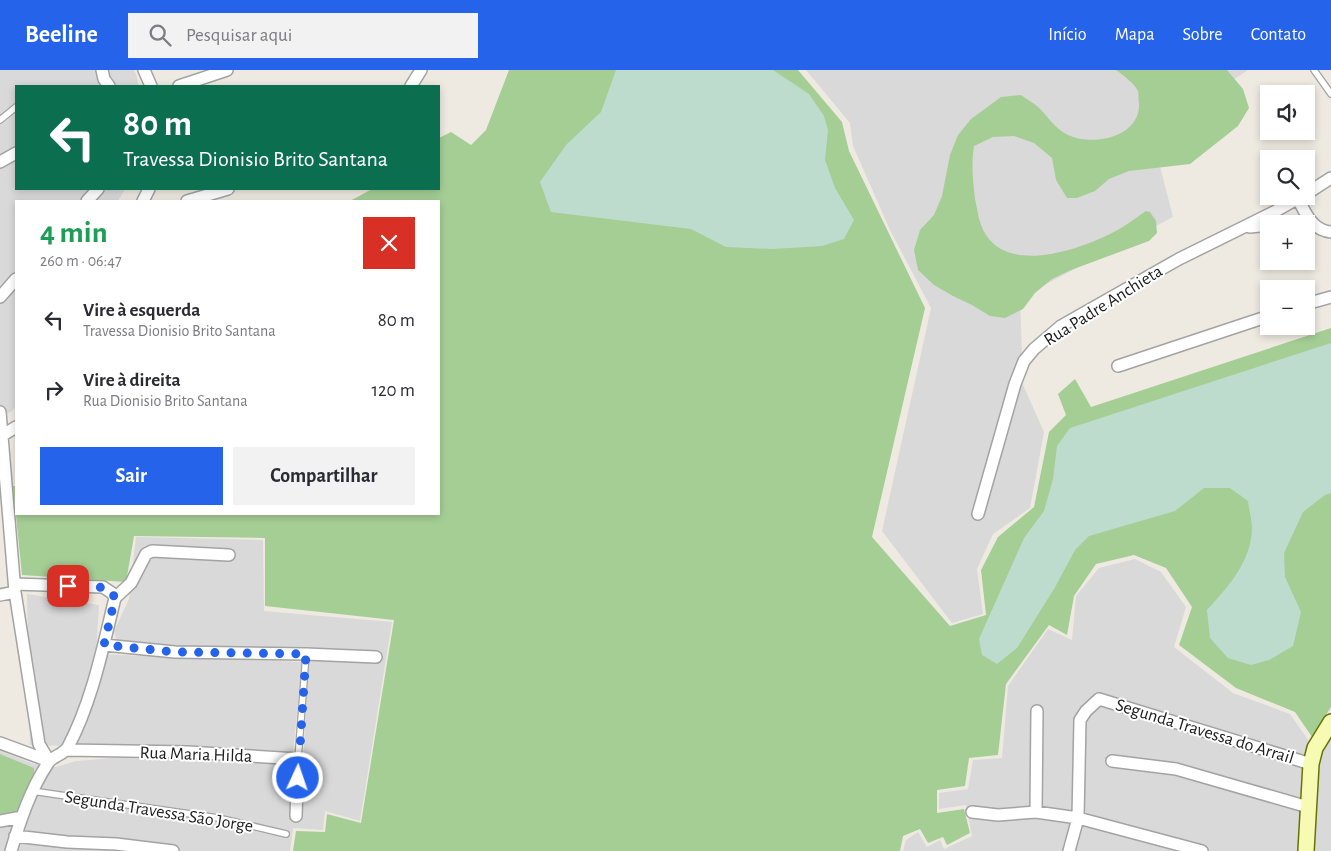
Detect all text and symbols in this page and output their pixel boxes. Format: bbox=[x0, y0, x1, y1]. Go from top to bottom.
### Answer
search box bbox=[128, 13, 478, 58]
icon: search bbox=[146, 21, 174, 49]
text: Beeline bbox=[25, 23, 98, 47]
text: Pesquisar aqui bbox=[186, 26, 292, 45]
text: Início bbox=[1048, 26, 1087, 44]
text: Mapa bbox=[1115, 26, 1155, 44]
text: Sobre bbox=[1183, 26, 1223, 44]
text: Contato bbox=[1251, 26, 1306, 44]
map controls bbox=[1260, 85, 1315, 335]
button: sound bbox=[1260, 85, 1315, 140]
icon: left bbox=[40, 105, 105, 170]
text: 80 m bbox=[123, 107, 192, 142]
text: Travessa Dionisio Brito Santana bbox=[123, 148, 388, 170]
button: search bbox=[1260, 150, 1315, 205]
button: + bbox=[1260, 215, 1315, 270]
button: close bbox=[363, 217, 415, 269]
text: 4 min bbox=[40, 218, 108, 248]
text: 260 m · 06:47 bbox=[40, 253, 122, 269]
street label: Rua Padre Anchieta bbox=[1041, 262, 1166, 350]
button: − bbox=[1260, 280, 1315, 335]
text: Vire à esquerda bbox=[83, 301, 200, 320]
icon: left bbox=[40, 306, 68, 334]
text: 80 m bbox=[378, 311, 415, 330]
text: Travessa Dionisio Brito Santana bbox=[83, 323, 276, 339]
text: Vire à direita bbox=[83, 371, 181, 390]
icon: right bbox=[40, 376, 68, 404]
text: 120 m bbox=[371, 381, 415, 400]
text: Rua Dionisio Brito Santana bbox=[83, 393, 248, 409]
button: Sair bbox=[40, 447, 223, 505]
button: Compartilhar bbox=[233, 447, 415, 505]
pin bbox=[47, 565, 89, 607]
icon: arrive bbox=[54, 572, 82, 600]
street label: Segunda Travessa do Arrail bbox=[1113, 696, 1296, 768]
street label: Rua Maria Hilda bbox=[139, 744, 252, 766]
position arrow bbox=[271, 751, 323, 803]
street label: Segunda Travessa São Jorge bbox=[63, 788, 254, 836]

